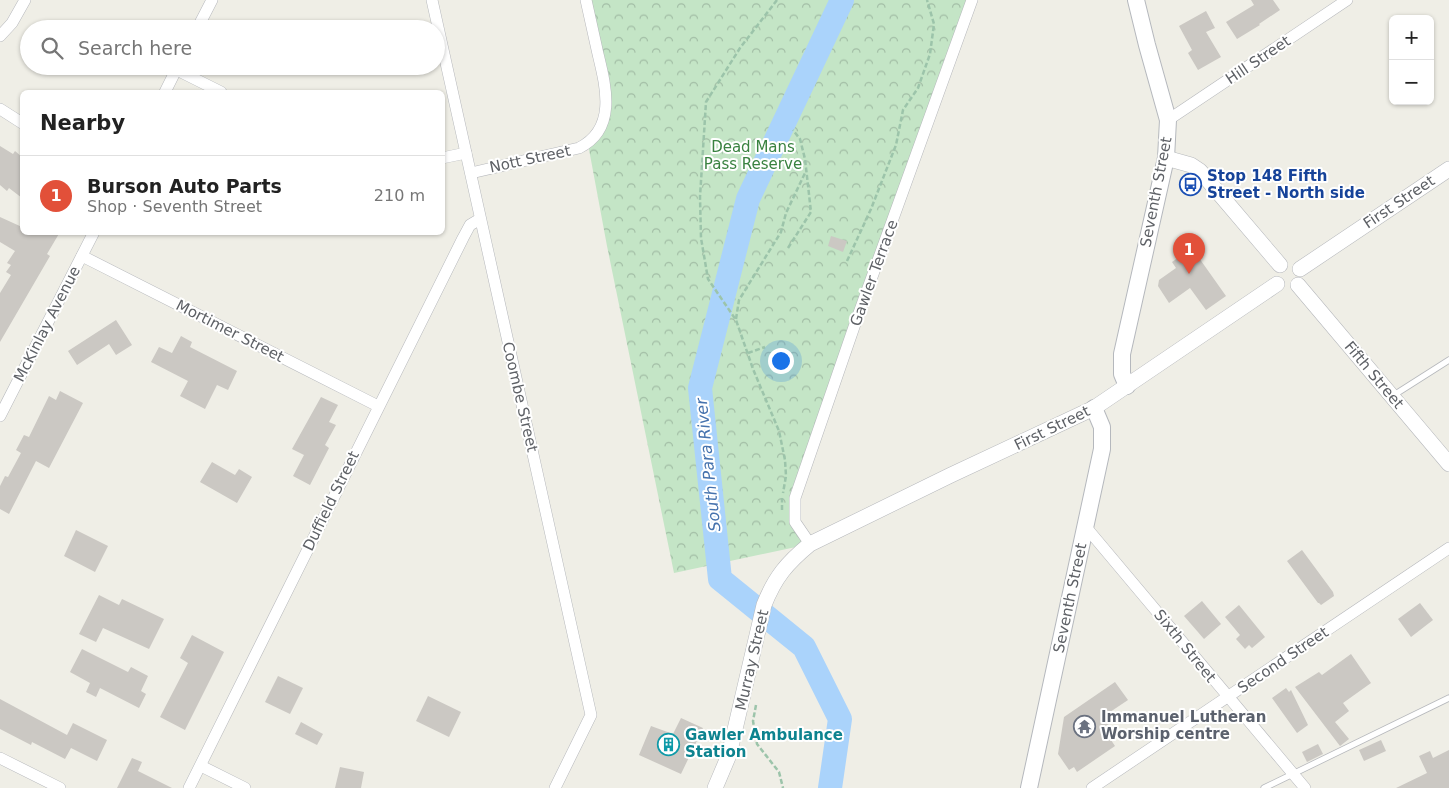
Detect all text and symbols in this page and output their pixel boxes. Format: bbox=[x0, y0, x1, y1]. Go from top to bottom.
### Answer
map controls bbox=[1389, 15, 1434, 105]
button: + bbox=[1389, 15, 1434, 60]
search box bbox=[20, 20, 445, 75]
street label: Hill Street bbox=[1222, 32, 1294, 88]
icon: search bbox=[38, 34, 66, 62]
text: Search here bbox=[78, 37, 192, 59]
button: − bbox=[1389, 60, 1434, 105]
text: Nearby bbox=[40, 111, 125, 135]
street label: Seventh Street bbox=[1136, 135, 1176, 249]
park label: Dead Mans Pass Reserve bbox=[704, 138, 802, 173]
street label: Nott Street bbox=[488, 142, 572, 176]
place label: Stop 148 Fifth Street - North side bbox=[1207, 167, 1365, 202]
street label: First Street bbox=[1360, 172, 1438, 232]
bus stop icon: Stop 148 Fifth Street - North side bbox=[1179, 173, 1203, 197]
text: Burson Auto Parts bbox=[87, 175, 282, 197]
text: 1 bbox=[50, 186, 62, 205]
text: 210 m bbox=[374, 186, 425, 205]
text: Shop · Seventh Street bbox=[87, 197, 262, 216]
street label: Gawler Terrace bbox=[846, 217, 902, 329]
pin: 1 bbox=[1173, 233, 1205, 274]
street label: McKinlay Avenue bbox=[10, 263, 84, 385]
street label: Mortimer Street bbox=[173, 296, 287, 366]
street label: Fifth Street bbox=[1341, 338, 1407, 412]
street label: Coombe Street bbox=[499, 340, 541, 454]
your location bbox=[768, 348, 794, 374]
water label: South Para River bbox=[691, 396, 724, 533]
street label: First Street bbox=[1011, 402, 1093, 454]
street label: Duffield Street bbox=[299, 448, 363, 554]
street label: Seventh Street bbox=[1050, 541, 1090, 655]
street label: Sixth Street bbox=[1150, 606, 1220, 686]
street label: Murray Street bbox=[732, 608, 772, 712]
street label: Second Street bbox=[1234, 623, 1332, 697]
place label: Immanuel Lutheran Worship centre bbox=[1101, 708, 1266, 743]
temple icon: Immanuel Lutheran Worship centre bbox=[1073, 714, 1097, 738]
place label: Gawler Ambulance Station bbox=[685, 726, 843, 761]
building icon: Gawler Ambulance Station bbox=[657, 732, 681, 756]

